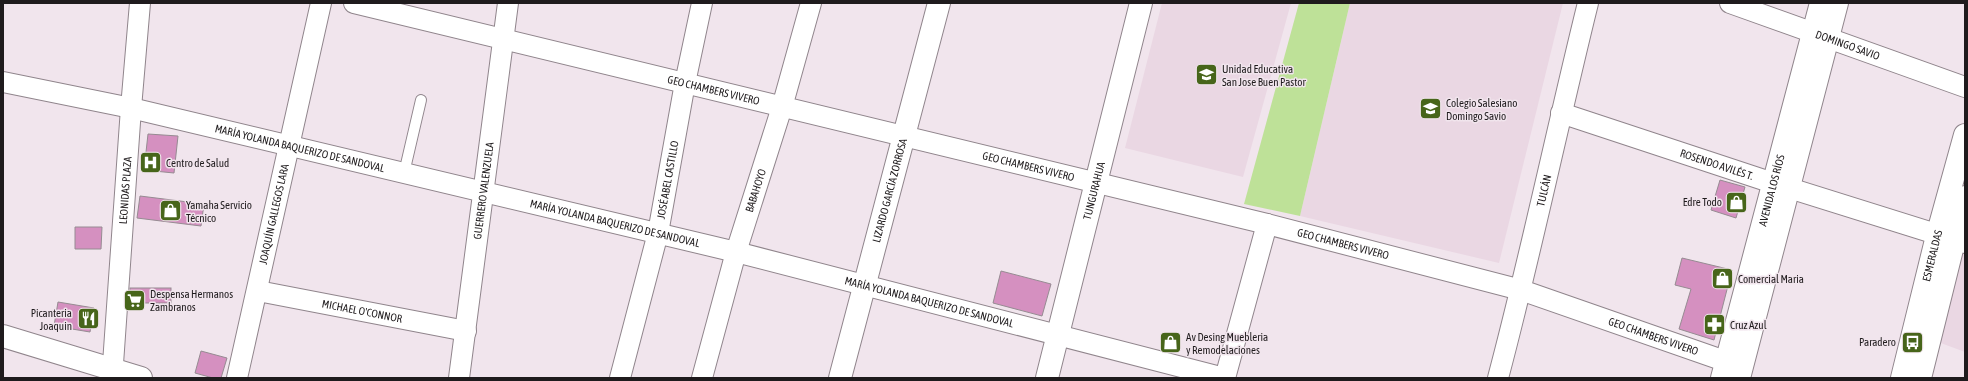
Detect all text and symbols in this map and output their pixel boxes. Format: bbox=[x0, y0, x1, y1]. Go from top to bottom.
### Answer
street label: DOMINGO SAVIO bbox=[1814, 28, 1882, 62]
school or university icon: Unidad Educativa San Jose Buen Pastor bbox=[1194, 62, 1220, 88]
place label: Unidad Educativa San Jose Buen Pastor bbox=[1222, 63, 1306, 88]
street label: GEO CHAMBERS VIVERO bbox=[666, 73, 761, 107]
school or university icon: Colegio Salesiano Domingo Savio bbox=[1418, 96, 1444, 122]
place label: Colegio Salesiano Domingo Savio bbox=[1446, 97, 1517, 122]
street label: MARÍA YOLANDA BAQUERIZO DE SANDOVAL bbox=[214, 122, 386, 174]
street label: LIZARDO GARCÍA ZORROSA bbox=[870, 137, 909, 244]
street label: JOSÉ ABEL CASTILLO bbox=[655, 140, 681, 220]
street label: GUERRERO VALENZUELA bbox=[471, 141, 496, 240]
street label: ROSENDO AVILÉS T. bbox=[1679, 147, 1755, 182]
street label: GEO CHAMBERS VIVERO bbox=[981, 149, 1076, 183]
hospital icon: Centro de Salud bbox=[137, 150, 163, 176]
street label: AVENIDA LOS RÍOS bbox=[1756, 153, 1787, 228]
street label: LEONIDAS PLAZA bbox=[117, 156, 134, 225]
place label: Centro de Salud bbox=[166, 157, 229, 169]
street label: TUNGURAHUA bbox=[1081, 160, 1107, 221]
street label: JOAQUÍN GALLEGOS LARA bbox=[257, 162, 291, 265]
street label: BABAHOYO bbox=[743, 167, 768, 214]
street label: TULCÁN bbox=[1534, 173, 1553, 208]
shop icon: Edre Todo bbox=[1724, 189, 1750, 215]
place label: Edre Todo bbox=[1683, 196, 1722, 208]
street label: MARÍA YOLANDA BAQUERIZO DE SANDOVAL bbox=[529, 197, 702, 249]
shop icon: Yamaha Servicio Técnico bbox=[157, 198, 183, 224]
place label: Yamaha Servicio Técnico bbox=[186, 199, 252, 224]
street label: GEO CHAMBERS VIVERO bbox=[1296, 226, 1390, 261]
street label: ESMERALDAS bbox=[1920, 228, 1945, 283]
shop icon: Comercial Maria bbox=[1710, 266, 1736, 292]
place label: Comercial Maria bbox=[1738, 273, 1804, 285]
street label: MARÍA YOLANDA BAQUERIZO DE SANDOVAL bbox=[843, 274, 1016, 330]
supermarket icon: Despensa Hermanos Zambranos bbox=[122, 287, 148, 313]
place label: Despensa Hermanos Zambranos bbox=[150, 288, 233, 313]
street label: MICHAEL O'CONNOR bbox=[321, 297, 404, 325]
restaurant icon: Picanteria Joaquin bbox=[75, 306, 101, 332]
place label: Picanteria Joaquin bbox=[31, 307, 72, 332]
pharmacy icon: Cruz Azul bbox=[1702, 312, 1728, 338]
street label: GEO CHAMBERS VIVERO bbox=[1607, 315, 1700, 357]
place label: Cruz Azul bbox=[1730, 319, 1767, 331]
bus stop icon: Paradero bbox=[1899, 329, 1925, 355]
shop icon: Av Desing Muebleria y Remodelaciones bbox=[1158, 330, 1184, 356]
place label: Av Desing Muebleria y Remodelaciones bbox=[1186, 331, 1268, 356]
place label: Paradero bbox=[1859, 336, 1896, 348]

